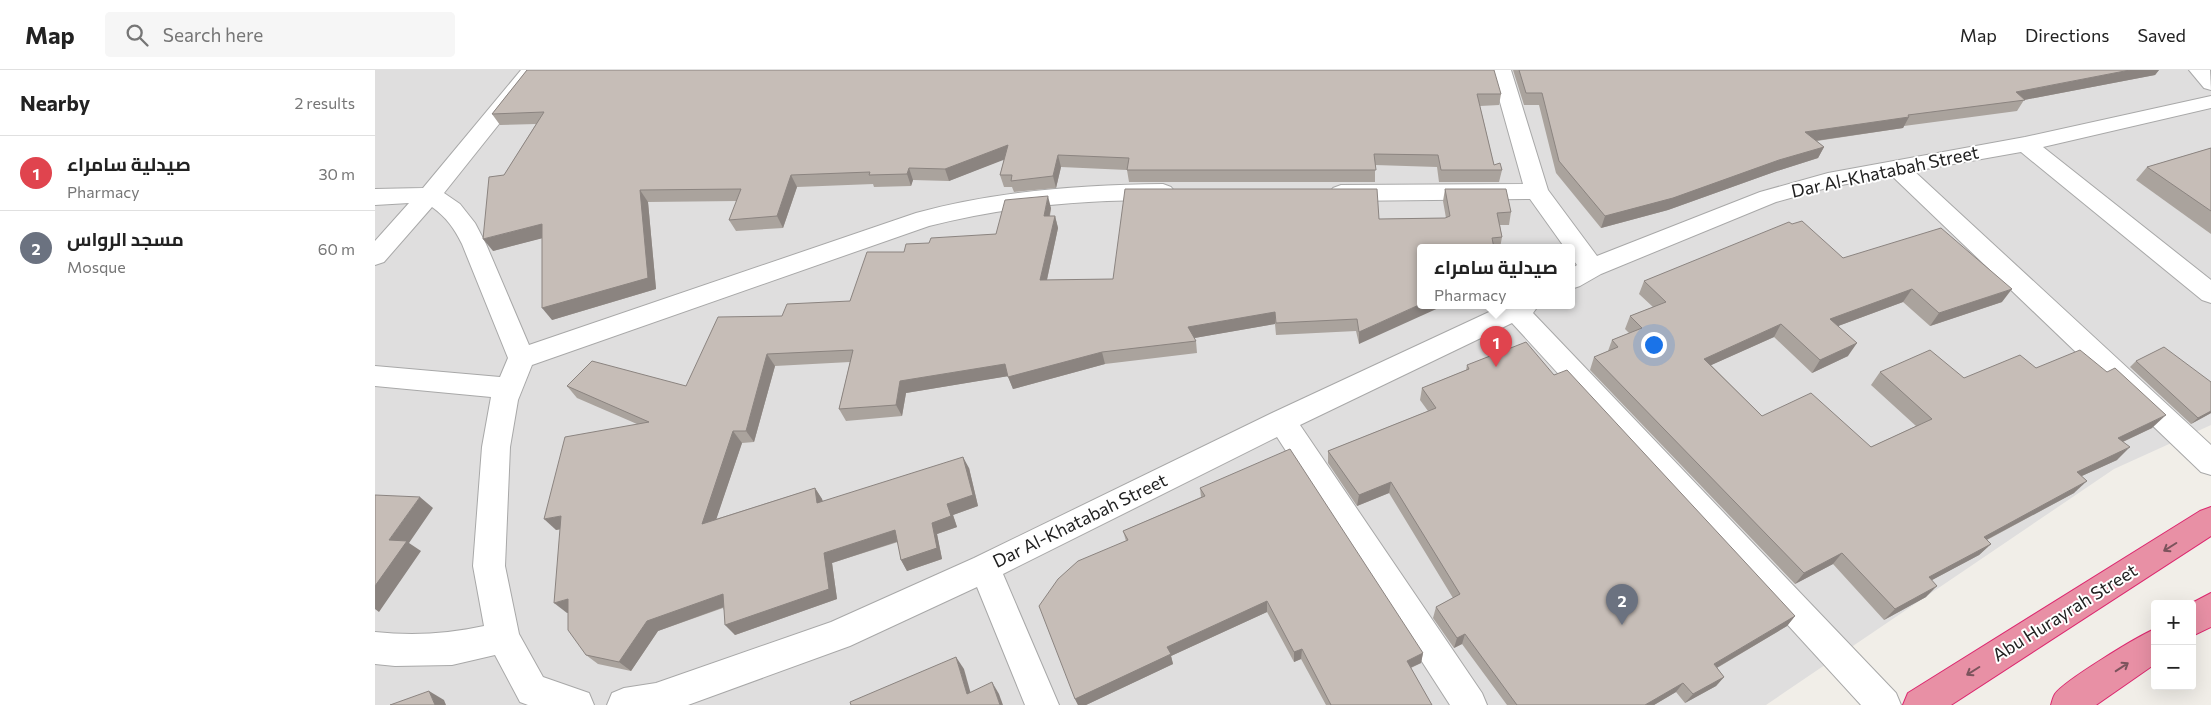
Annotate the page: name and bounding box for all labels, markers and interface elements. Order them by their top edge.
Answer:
search box [105,12,455,57]
text: Map [25,20,75,49]
icon: search [123,21,151,49]
text: Search here [163,23,263,46]
text: Map [1960,24,1997,46]
text: Directions [2025,24,2109,46]
text: Saved [2137,24,2186,46]
text: Nearby [20,90,90,115]
text: 2 results [294,93,355,112]
street label: Dar Al-Khatabah Street [1789,140,1981,202]
text: صيدلية سامراء [67,152,191,175]
text: 1 [32,164,40,183]
text: 30 m [318,164,355,183]
text: Pharmacy [67,182,140,201]
text: مسجد الرواس [67,227,184,250]
text: 2 [31,239,41,258]
text: 60 m [318,239,355,258]
popup [1417,244,1575,309]
text: صيدلية سامراء [1434,255,1558,278]
text: Mosque [67,257,126,276]
text: Pharmacy [1434,285,1507,304]
pin: 1 [1480,326,1512,367]
your location [1641,332,1667,358]
street label: Dar Al-Khatabah Street [989,468,1170,572]
one-way arrow [2163,542,2177,552]
street label: Abu Hurayrah Street [1988,559,2141,666]
pin: 2 [1606,584,1638,625]
map controls [2151,600,2196,690]
button: + [2151,600,2196,645]
button: − [2151,645,2196,690]
one-way arrow [2115,661,2129,672]
one-way arrow [1967,666,1981,676]

